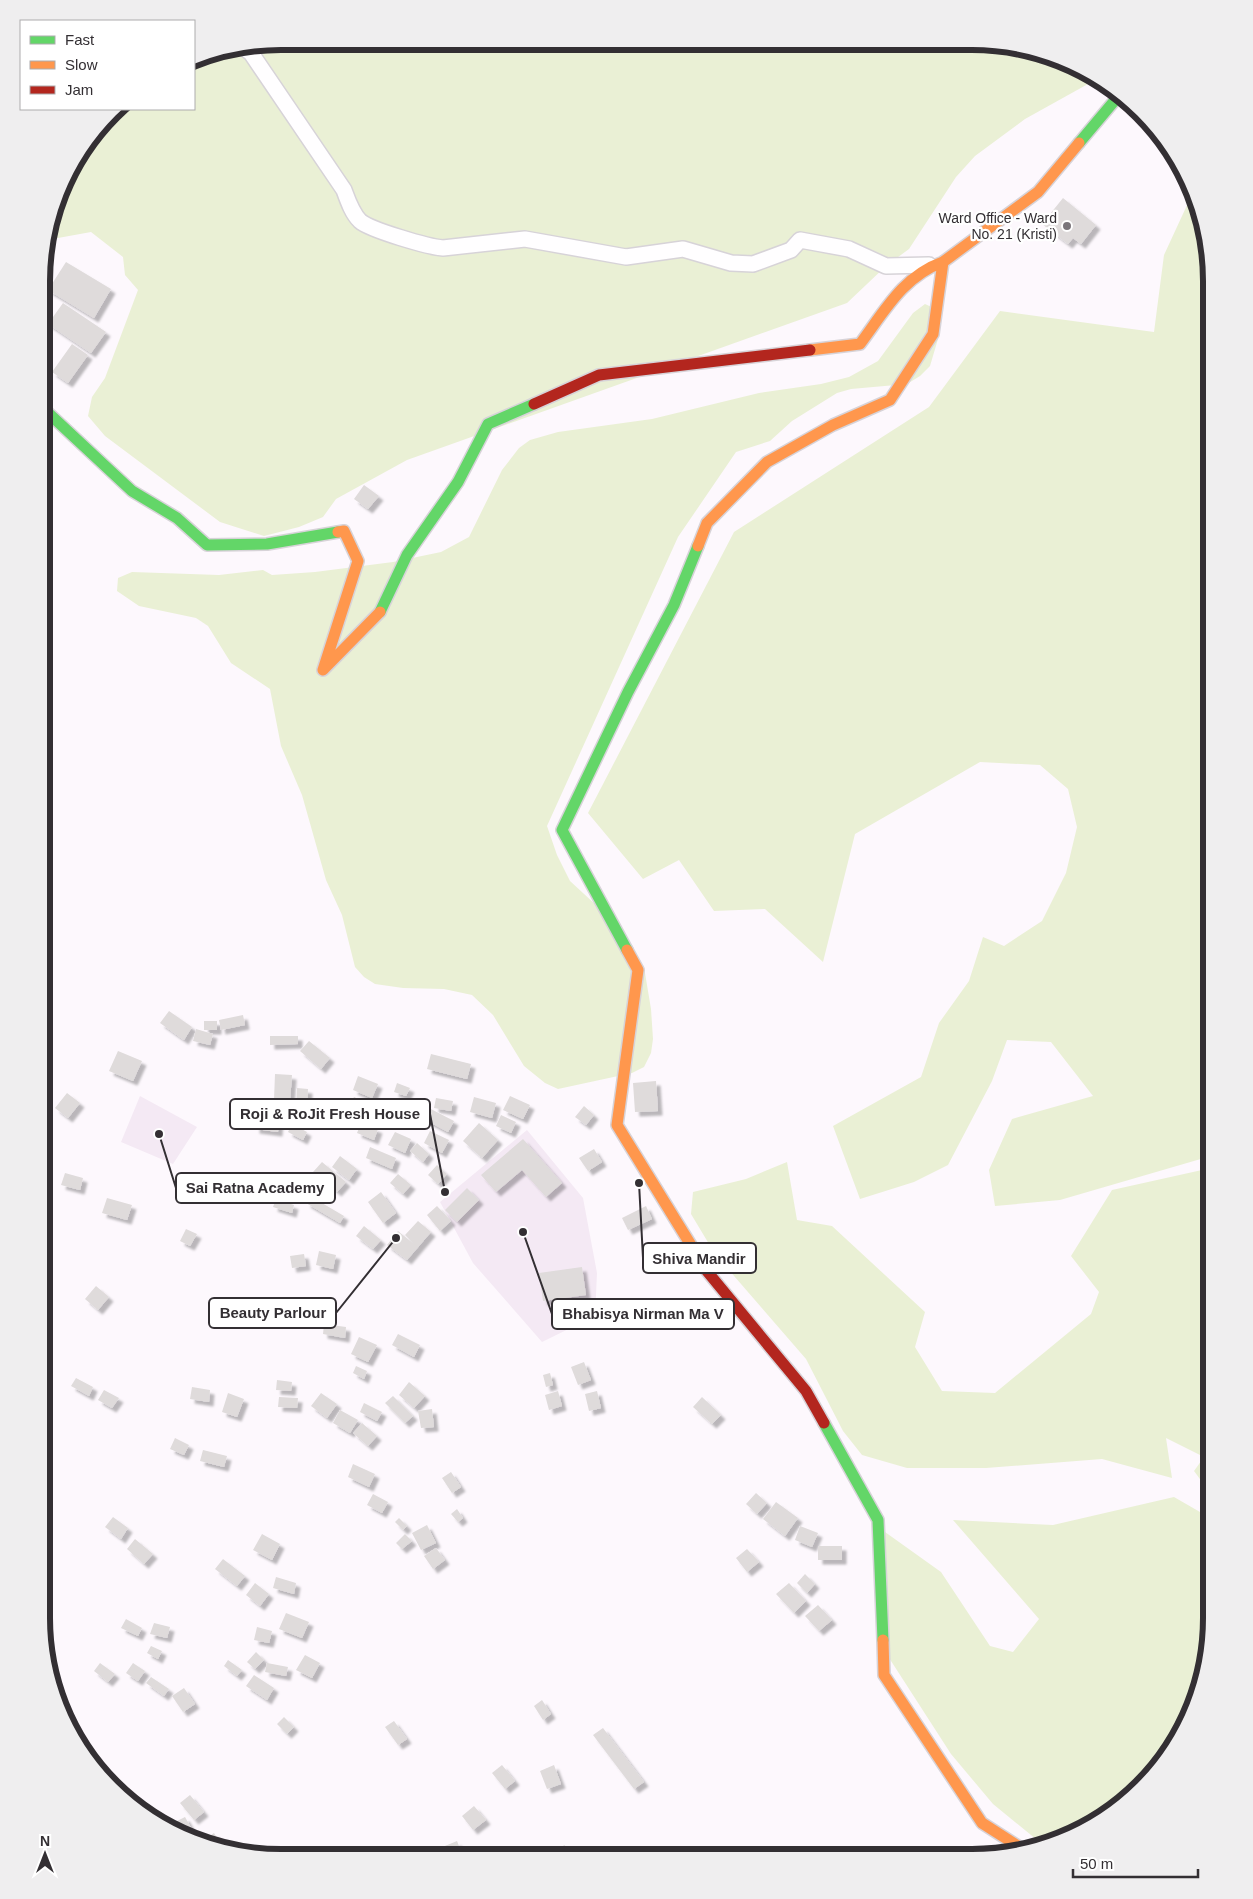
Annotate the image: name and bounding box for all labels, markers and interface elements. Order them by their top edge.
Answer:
legend [20,20,195,110]
text: Fast [65,31,95,48]
text: Slow [65,56,98,73]
text: Jam [65,81,93,98]
place label: Ward Office - Ward No. 21 (Kristi) [938,210,1057,242]
marker: Ward Office - Ward No. 21 (Kristi) [1061,220,1073,232]
callout: Roji & RoJit Fresh House [230,1099,430,1129]
text: Roji & RoJit Fresh House [240,1105,420,1122]
callout: Sai Ratna Academy [176,1173,335,1203]
text: Sai Ratna Academy [186,1179,325,1196]
callout: Shiva Mandir [643,1243,756,1273]
text: Shiva Mandir [652,1250,746,1267]
callout: Beauty Parlour [209,1298,336,1328]
callout: Bhabisya Nirman Ma V [552,1299,734,1329]
text: Beauty Parlour [220,1304,327,1321]
text: Bhabisya Nirman Ma V [562,1305,724,1322]
north arrow [20,1829,70,1879]
text: N [40,1833,50,1849]
scale bar [1073,1846,1198,1878]
text: 50 m [1080,1855,1113,1872]

